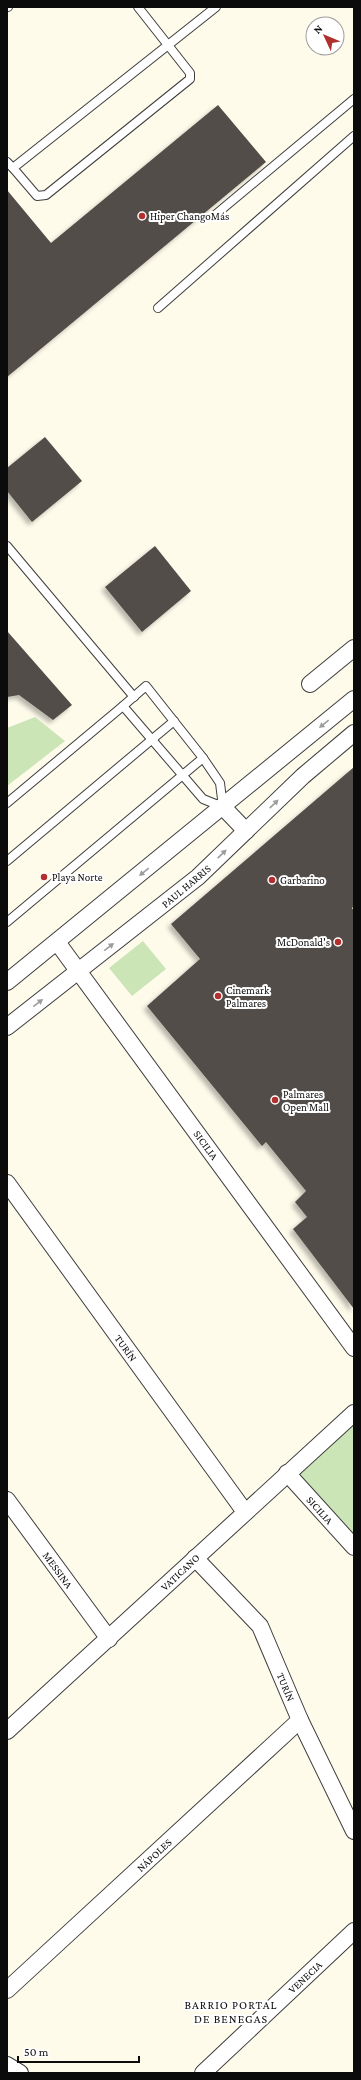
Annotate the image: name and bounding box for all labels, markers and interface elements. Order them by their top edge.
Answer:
north arrow [305,16,345,56]
text: N [311,22,325,36]
place label: Hiper ChangoMás [150,210,229,223]
marker: Hiper ChangoMás [137,211,147,221]
one-way arrow [318,720,329,729]
one-way arrow [269,799,279,809]
one-way arrow [217,849,227,859]
street label: PAUL HARRIS [159,862,213,910]
one-way arrow [138,868,149,877]
place label: Playa Norte [52,871,103,884]
marker: Playa Norte [39,872,49,882]
place label: Garbarino [280,874,325,886]
marker: Garbarino [267,875,277,885]
place label: McDonald's [277,936,330,948]
marker: McDonald's [333,937,343,947]
one-way arrow [104,942,115,951]
place label: Cinemark Palmares [226,984,270,1009]
marker: Cinemark Palmares [213,991,223,1001]
one-way arrow [32,998,43,1007]
place label: Palmares Open Mall [283,1088,329,1114]
marker: Palmares Open Mall [270,1095,280,1105]
street label: SICILIA [191,1128,221,1163]
street label: TURÍN [112,1332,140,1364]
street label: SICILIA [304,1494,336,1527]
street label: MESSINA [41,1549,76,1591]
street label: VATICANO [158,1551,202,1593]
street label: TURÍN [275,1671,297,1703]
street label: NÁPOLES [134,1836,174,1874]
street label: VENECIA [286,1958,325,1996]
district label: BARRIO PORTAL DE BENEGAS [185,1998,277,2026]
scale bar [18,2038,139,2064]
text: 50 m [24,2045,49,2059]

